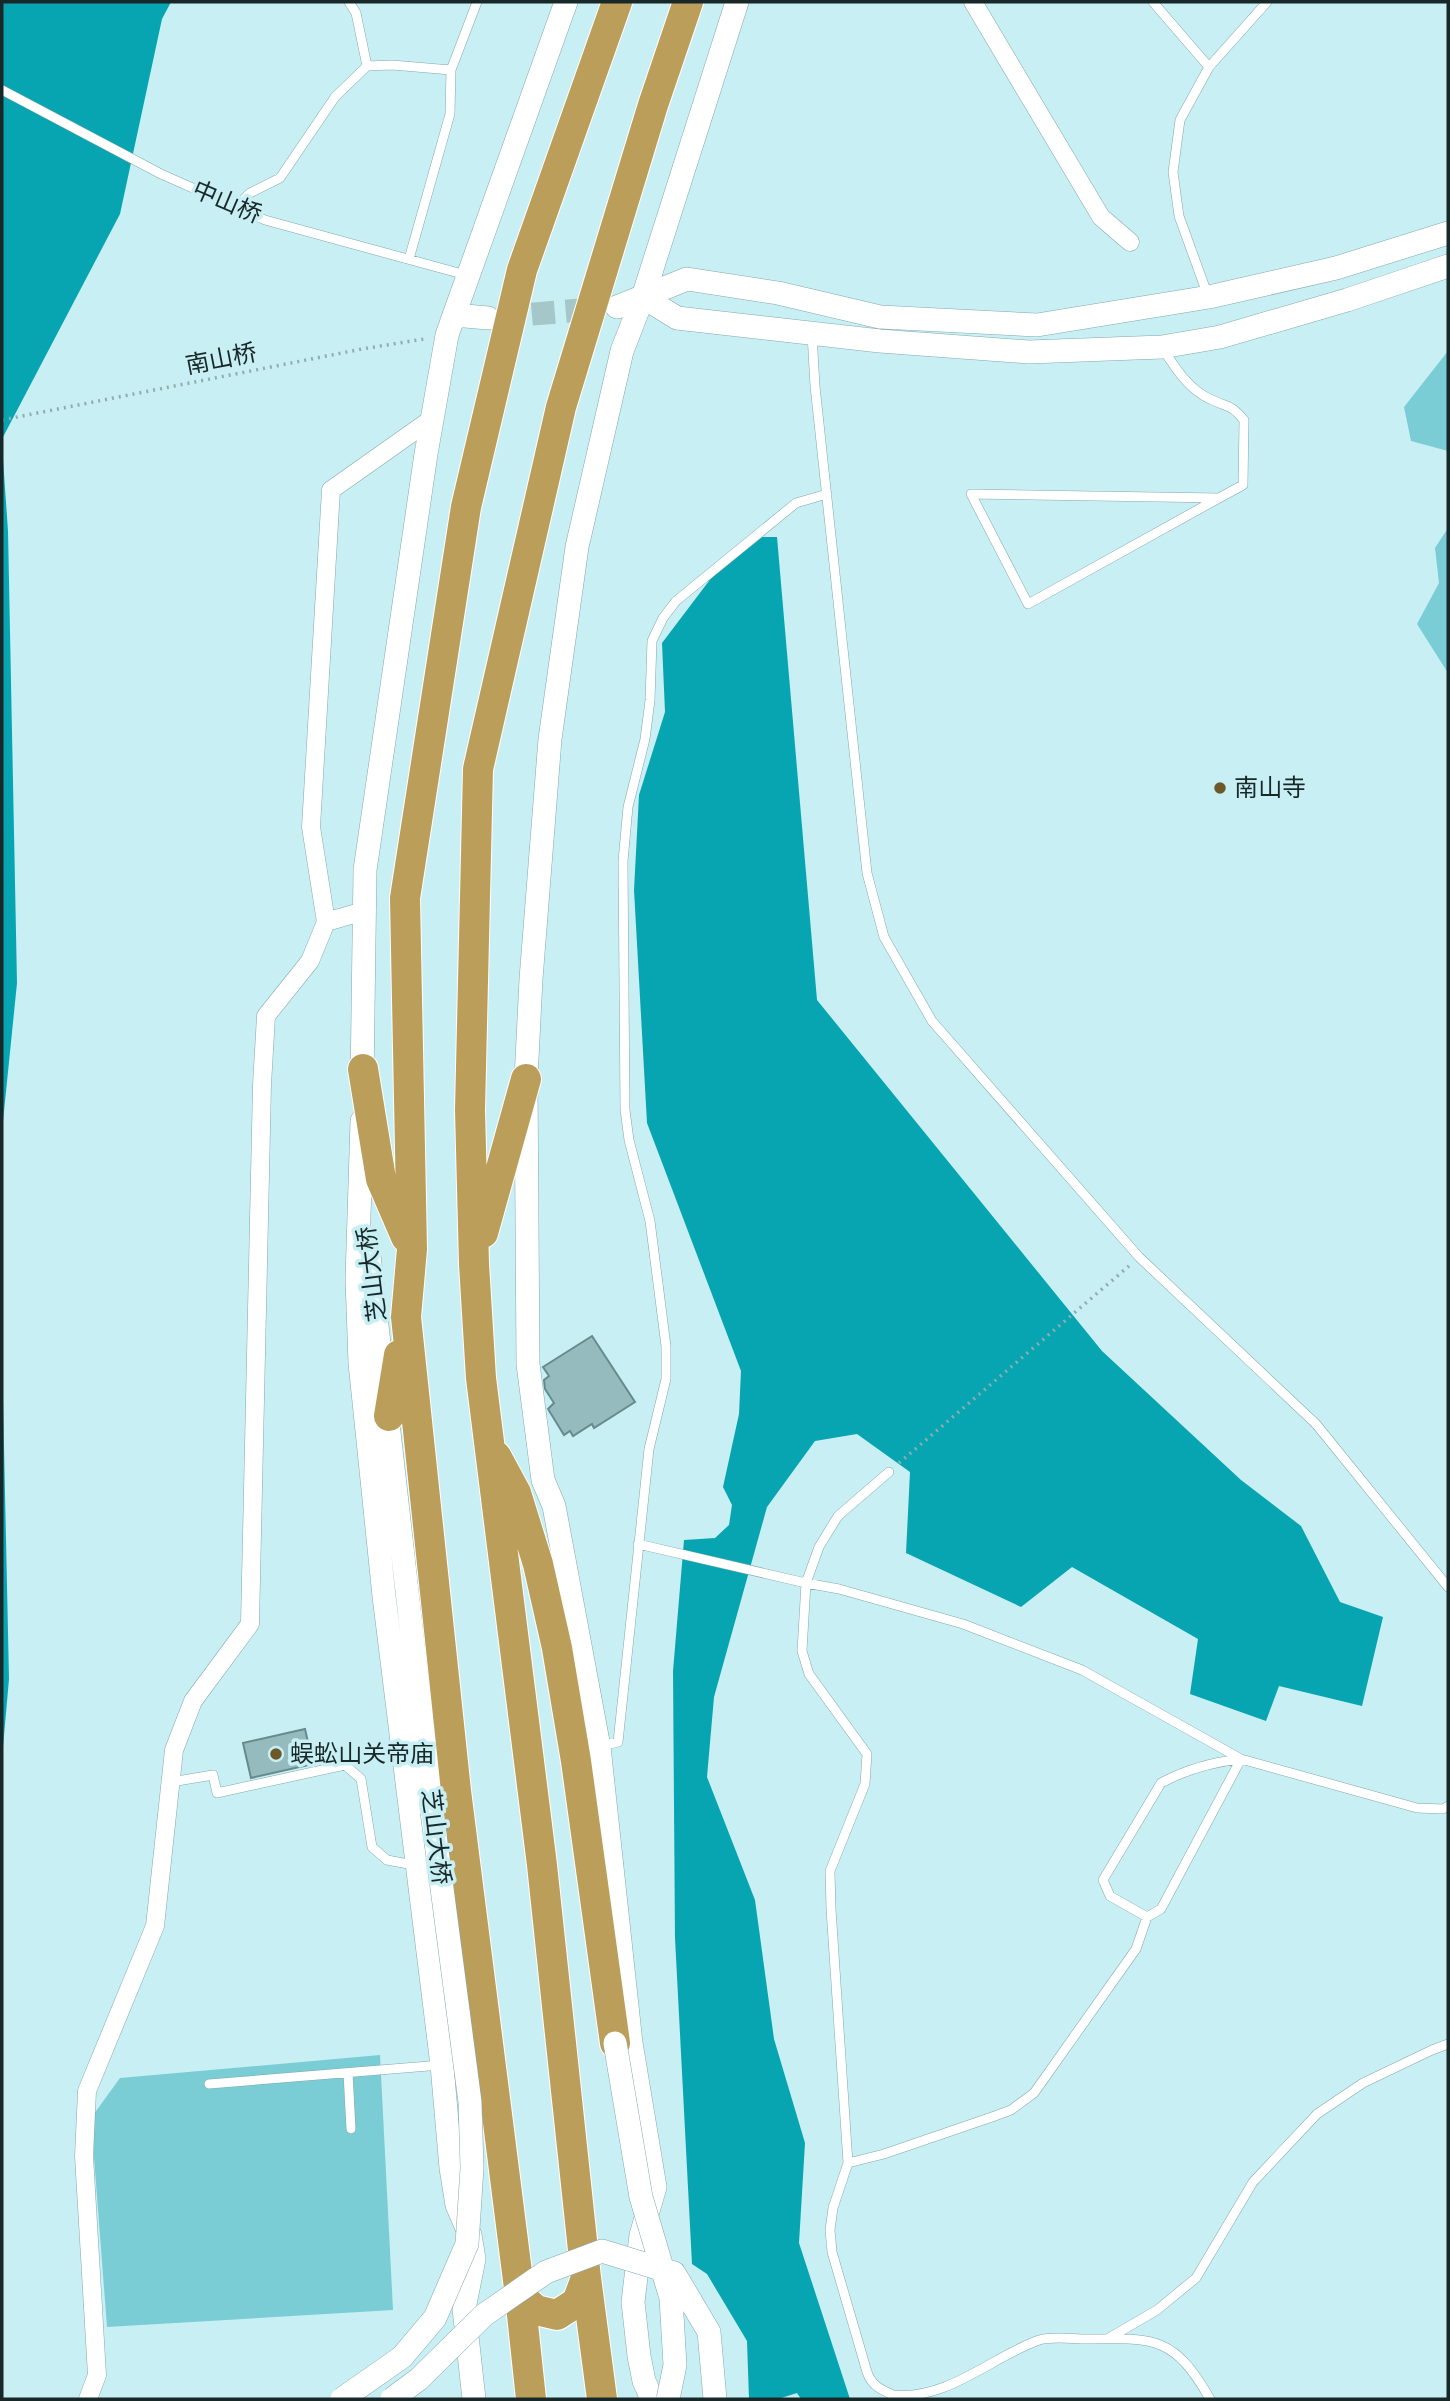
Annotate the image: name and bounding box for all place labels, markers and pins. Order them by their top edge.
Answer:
place label: 南山寺 [1234,773,1306,803]
marker: 南山寺 [1212,780,1228,796]
place label: 蜈蚣山关帝庙 [290,1739,434,1769]
marker: 蜈蚣山关帝庙 [268,1746,284,1762]

